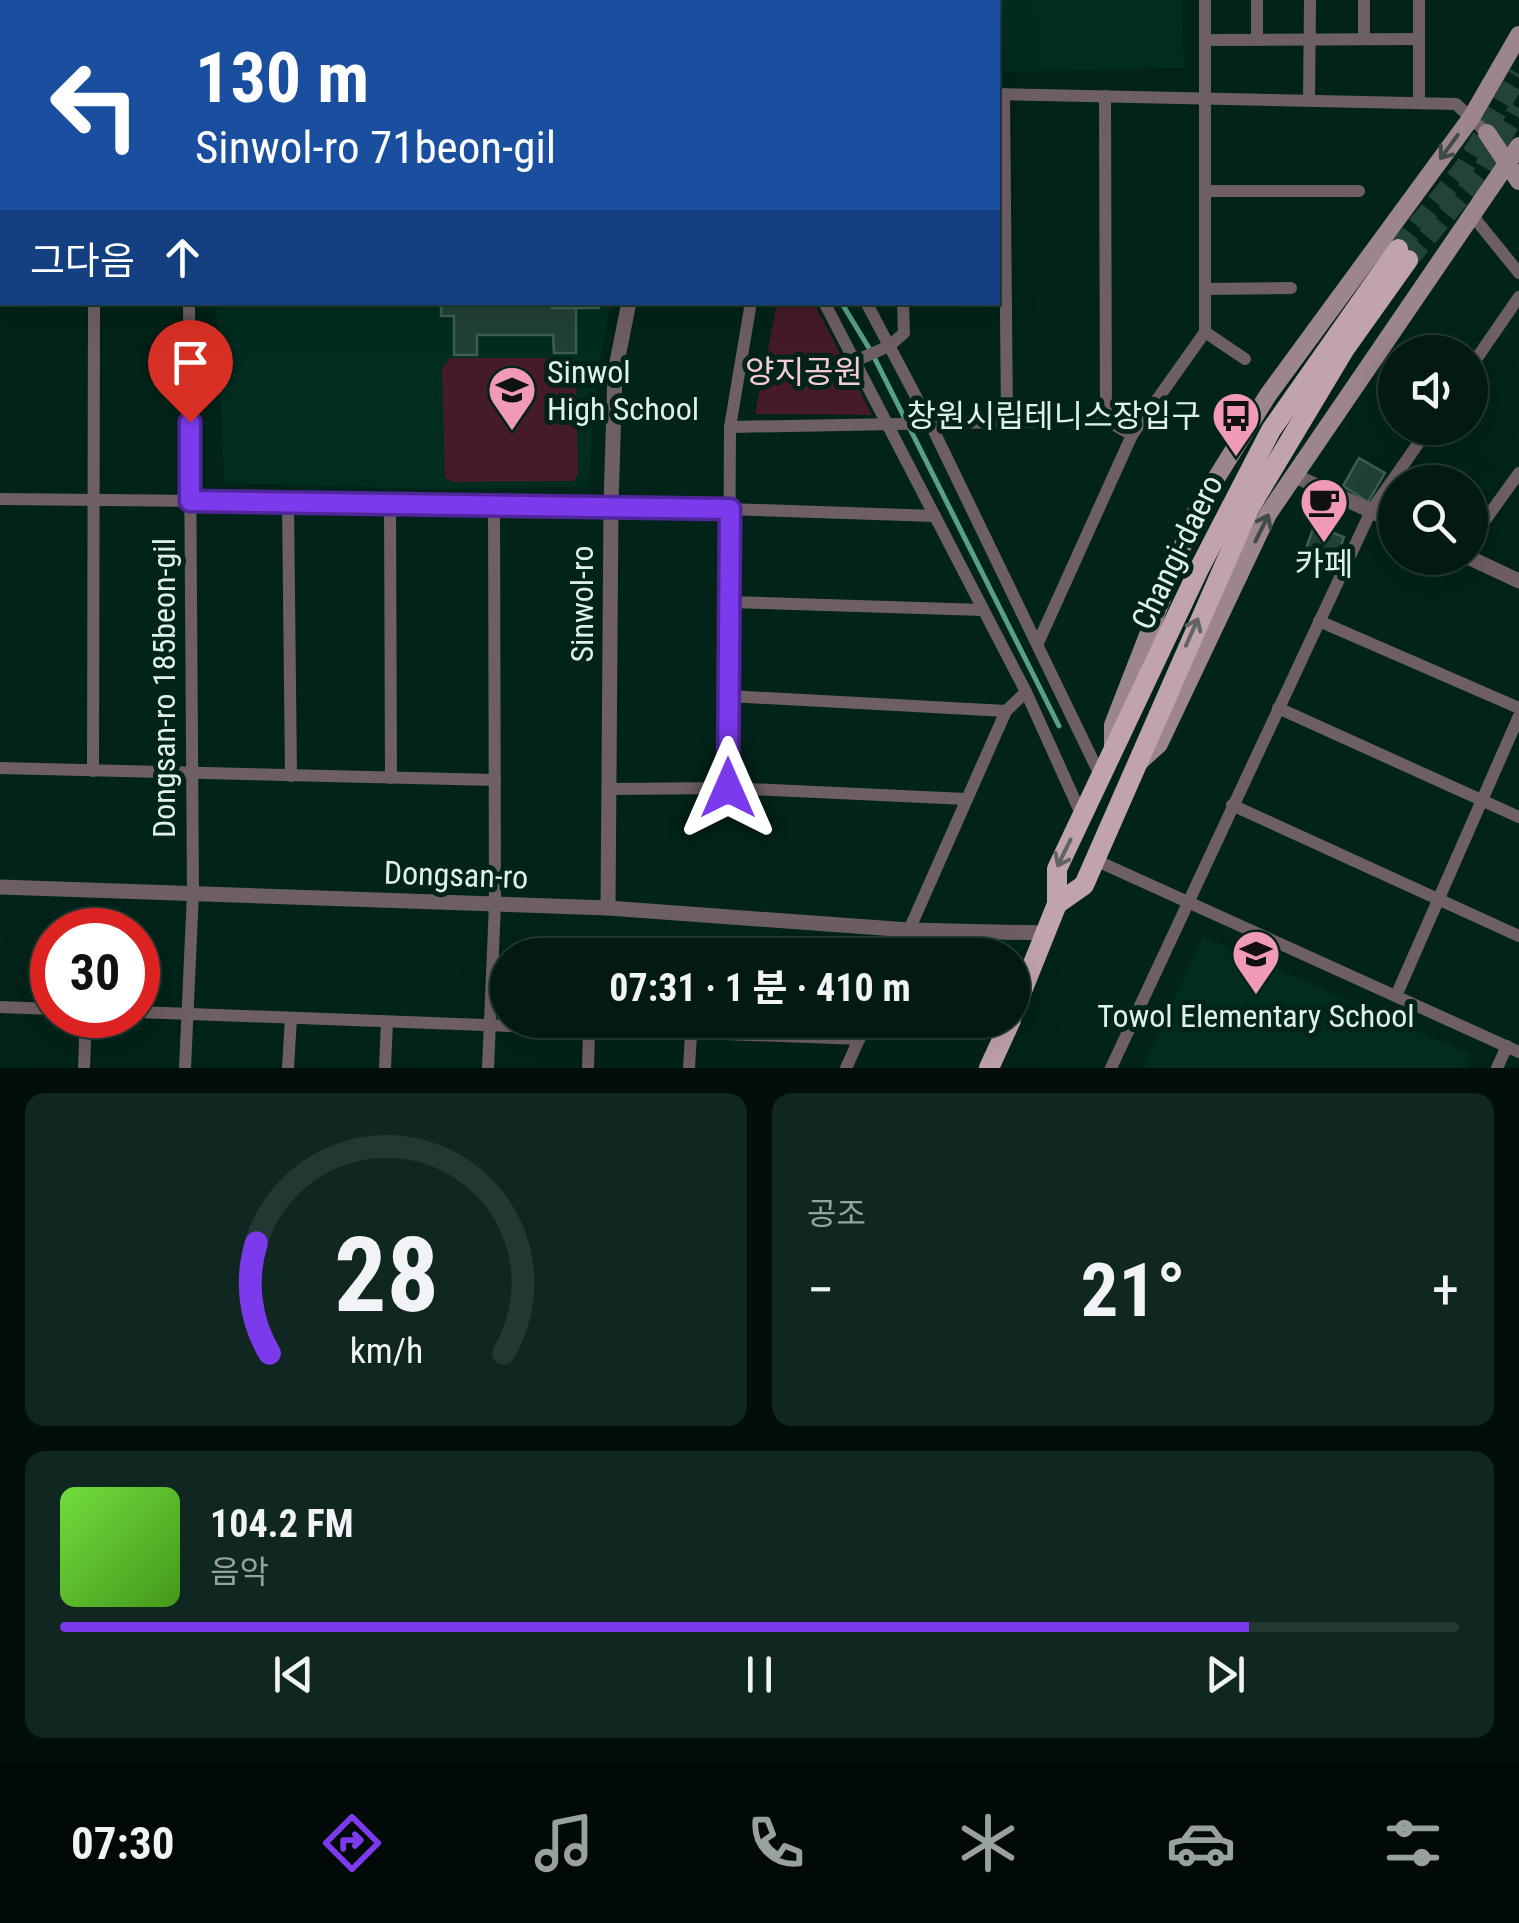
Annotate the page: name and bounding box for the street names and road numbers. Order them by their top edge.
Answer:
street label: Changi-daero [1123,469,1231,635]
street label: Dongsan-ro 185beon-gil [145,538,183,838]
street label: Sinwol-ro [563,545,601,663]
street label: Dongsan-ro [383,853,529,897]

